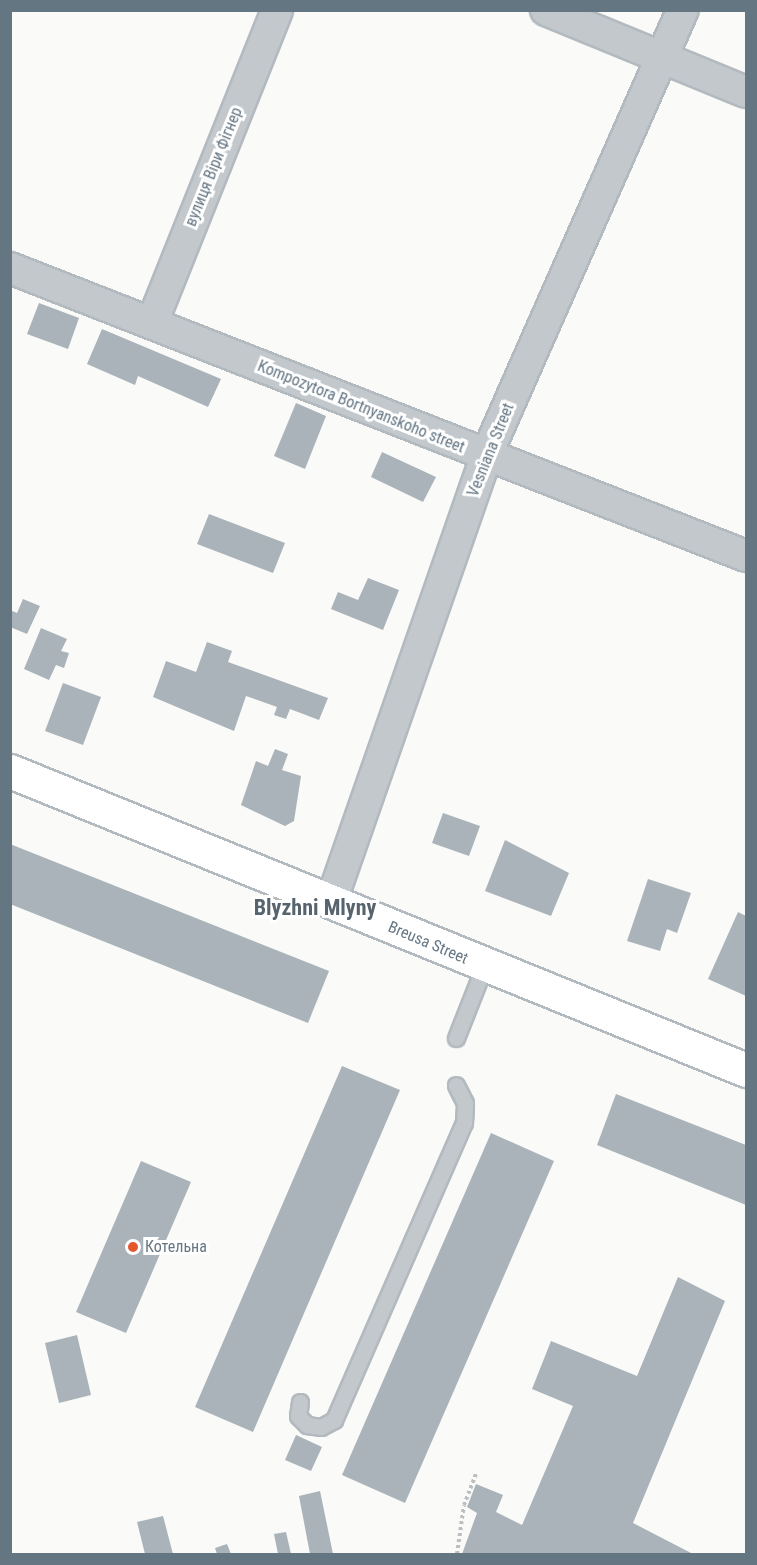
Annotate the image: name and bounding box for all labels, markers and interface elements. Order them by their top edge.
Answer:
street label: вулиця Віри Фігнер [181,105,247,229]
street label: Kompozytora Bortnyanskoho street [255,357,467,457]
street label: Vesniana Street [464,400,518,500]
district label: Blyzhni Mlyny [254,895,376,921]
street label: Breusa Street [385,918,471,968]
place label: Котельна [145,1237,207,1257]
marker: Котельна [126,1240,140,1254]

